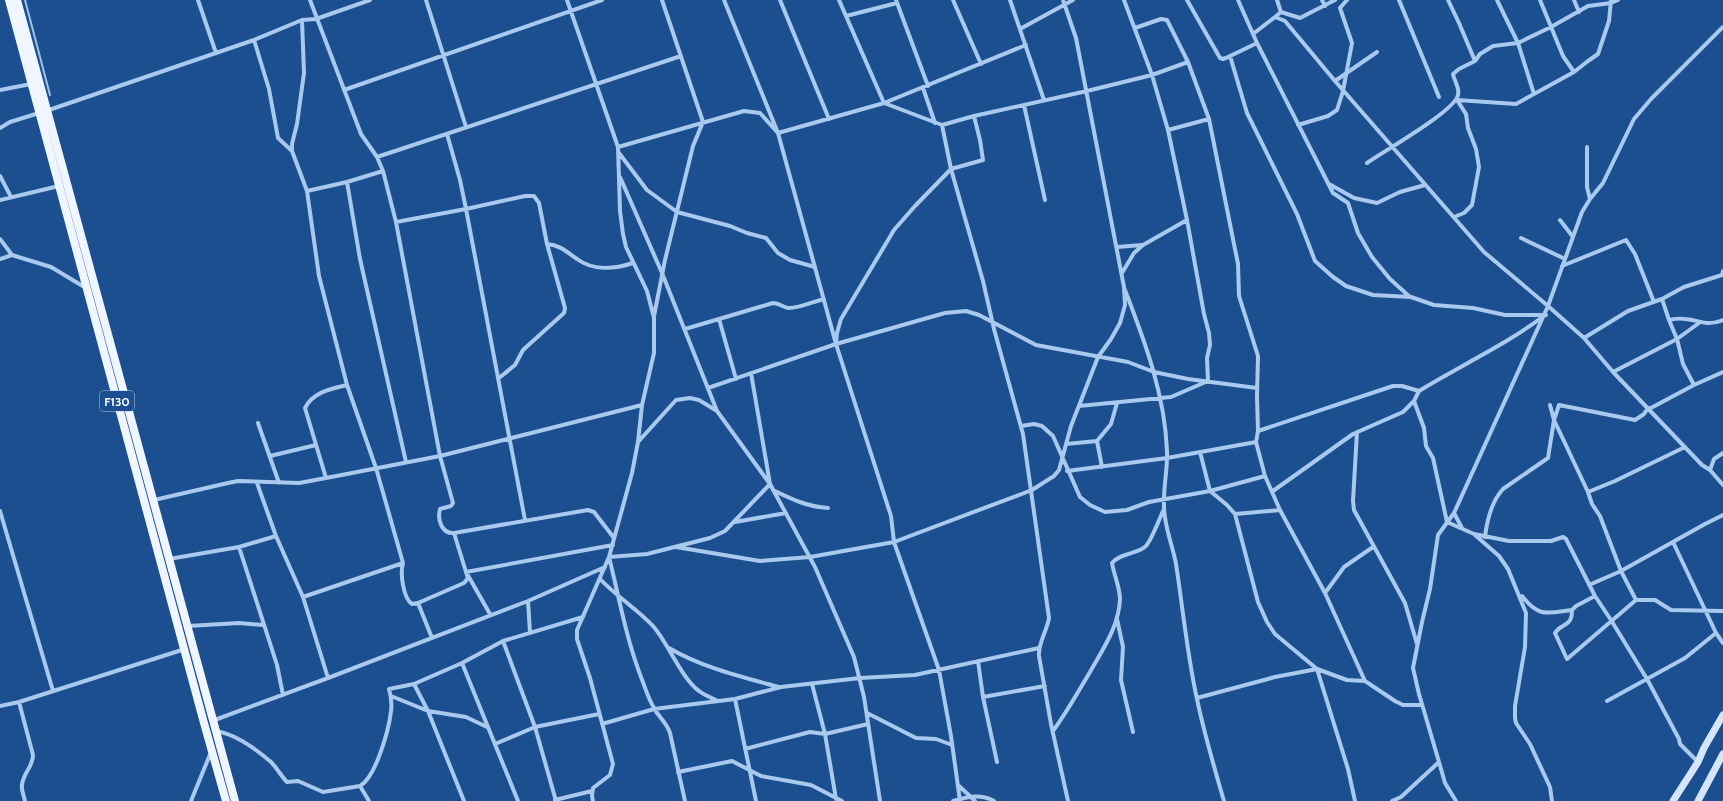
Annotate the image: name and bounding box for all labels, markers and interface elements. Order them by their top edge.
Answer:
road number: F130 [100,391,134,411]

